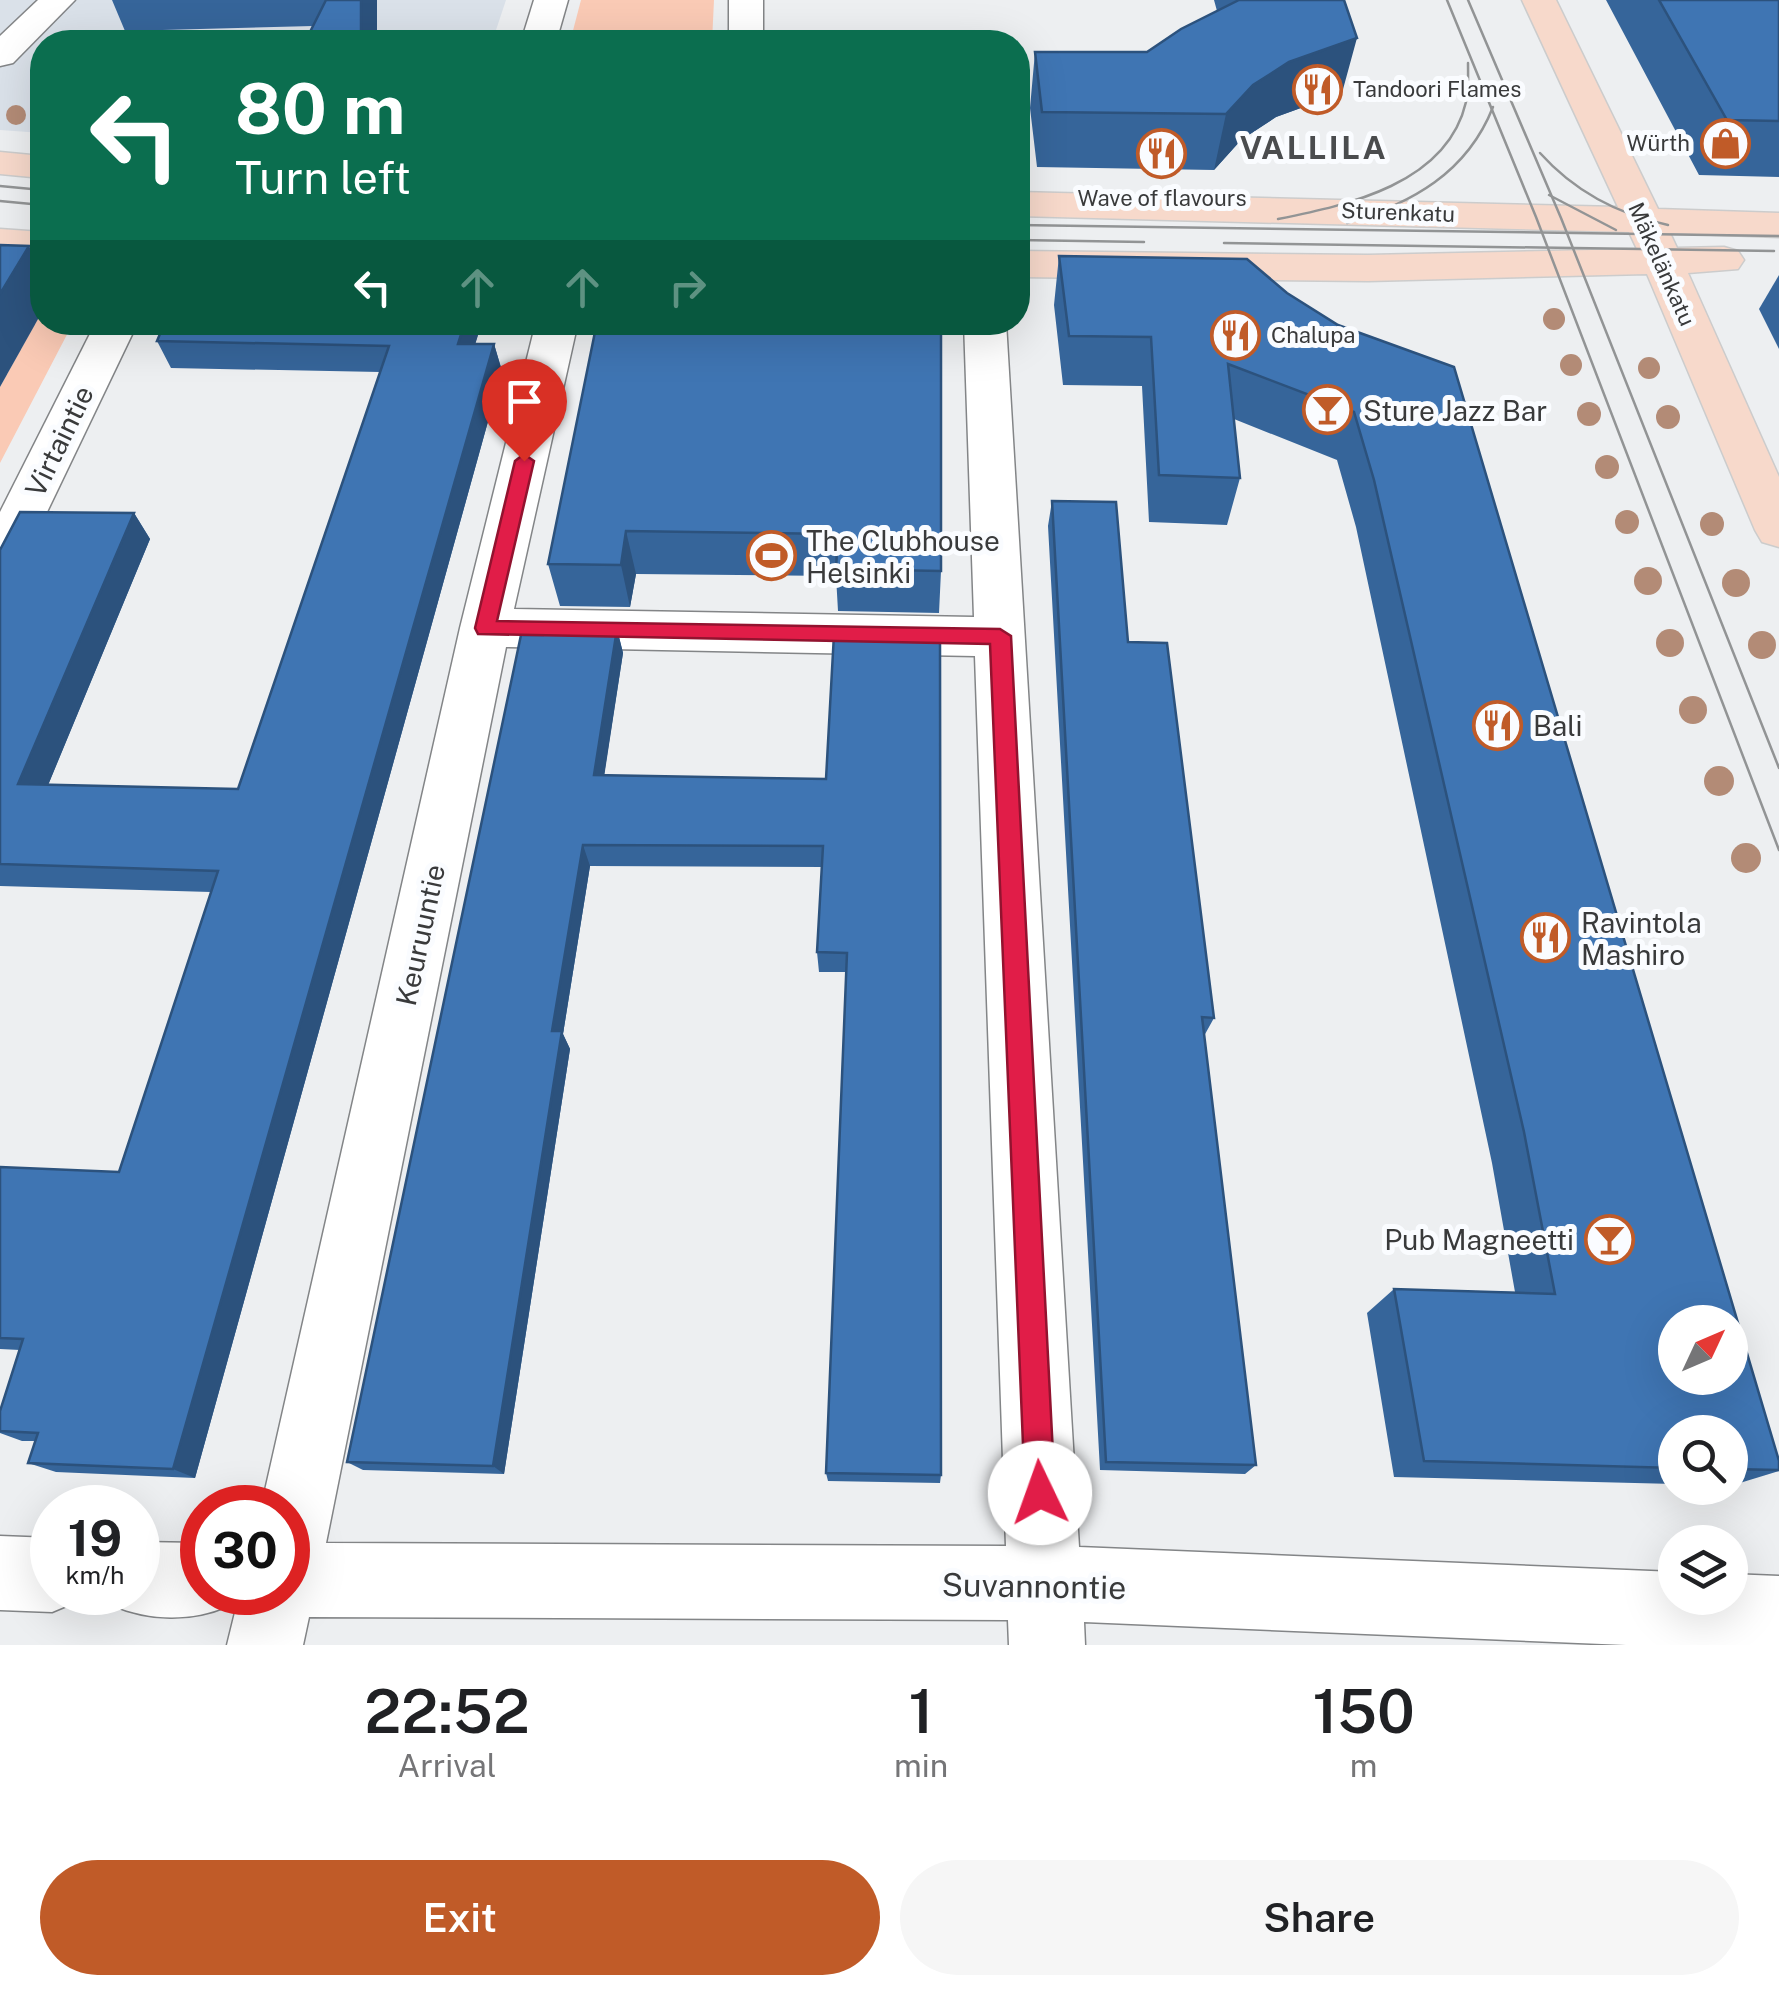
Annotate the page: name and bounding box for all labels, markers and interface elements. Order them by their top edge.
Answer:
restaurant icon: Tandoori Flames [1292,63,1344,115]
text: 80 m [235,67,405,150]
icon: left [70,70,200,200]
place label: Tandoori Flames [1353,76,1521,102]
shop icon: Würth [1699,117,1751,169]
restaurant icon: Wave of flavours [1136,128,1188,180]
district label: VALLILA [1240,129,1388,166]
place label: Würth [1627,130,1690,156]
text: Turn left [235,151,411,204]
place label: Wave of flavours [1077,185,1247,211]
street label: Sturenkatu [1340,197,1456,227]
street label: Mäkelänkatu [1623,198,1701,330]
icon: left [345,260,400,315]
icon: ahead [450,260,505,315]
icon: ahead [555,260,610,315]
icon: right [660,260,715,315]
restaurant icon: Chalupa [1210,309,1262,361]
place label: Chalupa [1271,322,1355,348]
pin [482,359,567,462]
icon: arrive [497,374,552,429]
street label: Virtaintie [18,380,100,502]
bar icon: Sture Jazz Bar [1302,384,1354,436]
place label: Sture Jazz Bar [1363,394,1547,427]
place label: The Clubhouse Helsinki [806,524,1000,589]
sports icon: The Clubhouse Helsinki [745,530,797,582]
restaurant icon: Bali [1472,699,1524,751]
place label: Bali [1533,709,1583,742]
street label: Keuruuntie [389,861,451,1009]
place label: Ravintola Mashiro [1581,906,1702,971]
restaurant icon: Ravintola Mashiro [1520,912,1572,964]
bar icon: Pub Magneetti [1583,1213,1635,1265]
place label: Pub Magneetti [1384,1223,1574,1256]
north arrow [1658,1305,1748,1395]
map controls [1658,1305,1748,1615]
button: search [1658,1415,1748,1505]
position arrow [988,1441,1092,1545]
speed limit sign: 30 [180,1485,310,1615]
text: 19 [68,1508,122,1567]
button: layers [1658,1525,1748,1615]
text: km/h [66,1560,124,1590]
street label: Suvannontie [941,1566,1127,1606]
text: 22:52 [364,1676,530,1747]
text: 1 [909,1676,934,1747]
text: 150 [1312,1676,1415,1747]
text: Arrival [398,1747,496,1784]
text: min [894,1747,948,1784]
text: m [1350,1747,1377,1784]
button: Exit [40,1860,880,1975]
button: Share [900,1860,1739,1975]

